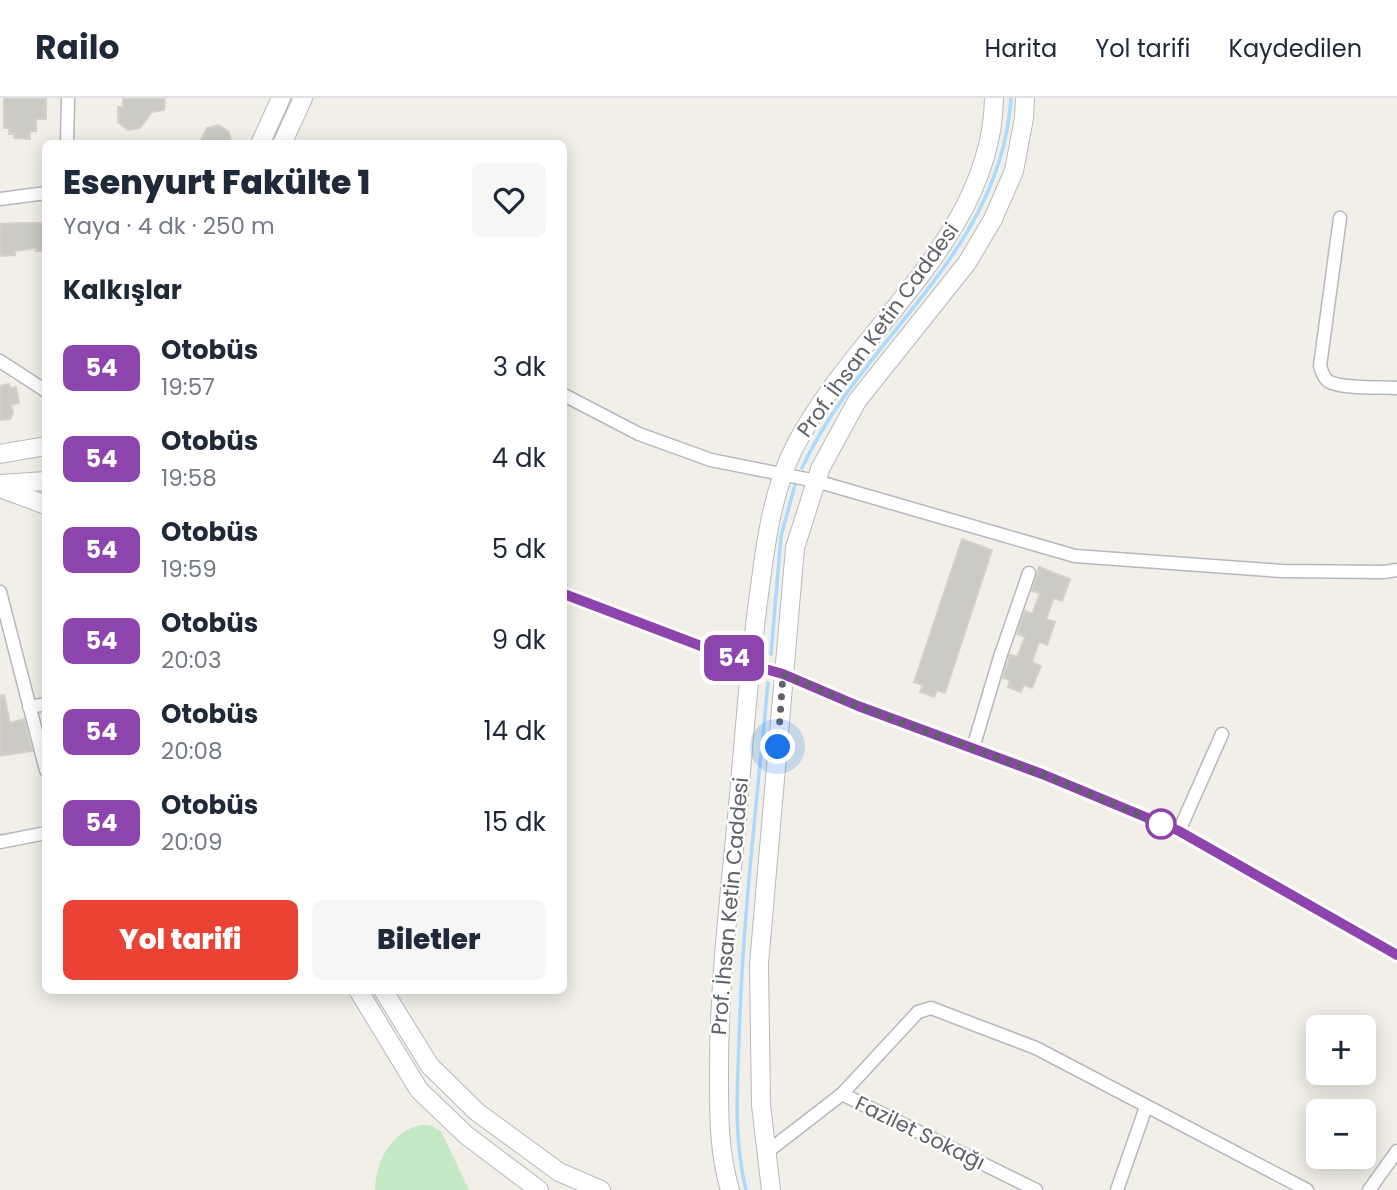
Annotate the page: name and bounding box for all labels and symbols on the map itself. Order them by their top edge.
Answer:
street label: Prof. İhsan Ketin Caddesi [790,217,965,443]
line badge: 54 [702,635,766,681]
your location [760,729,795,764]
street label: Prof. İhsan Ketin Caddesi [704,776,755,1036]
unlabelled marker [1146,809,1176,839]
street label: Fazilet Sokağı [850,1089,990,1177]

